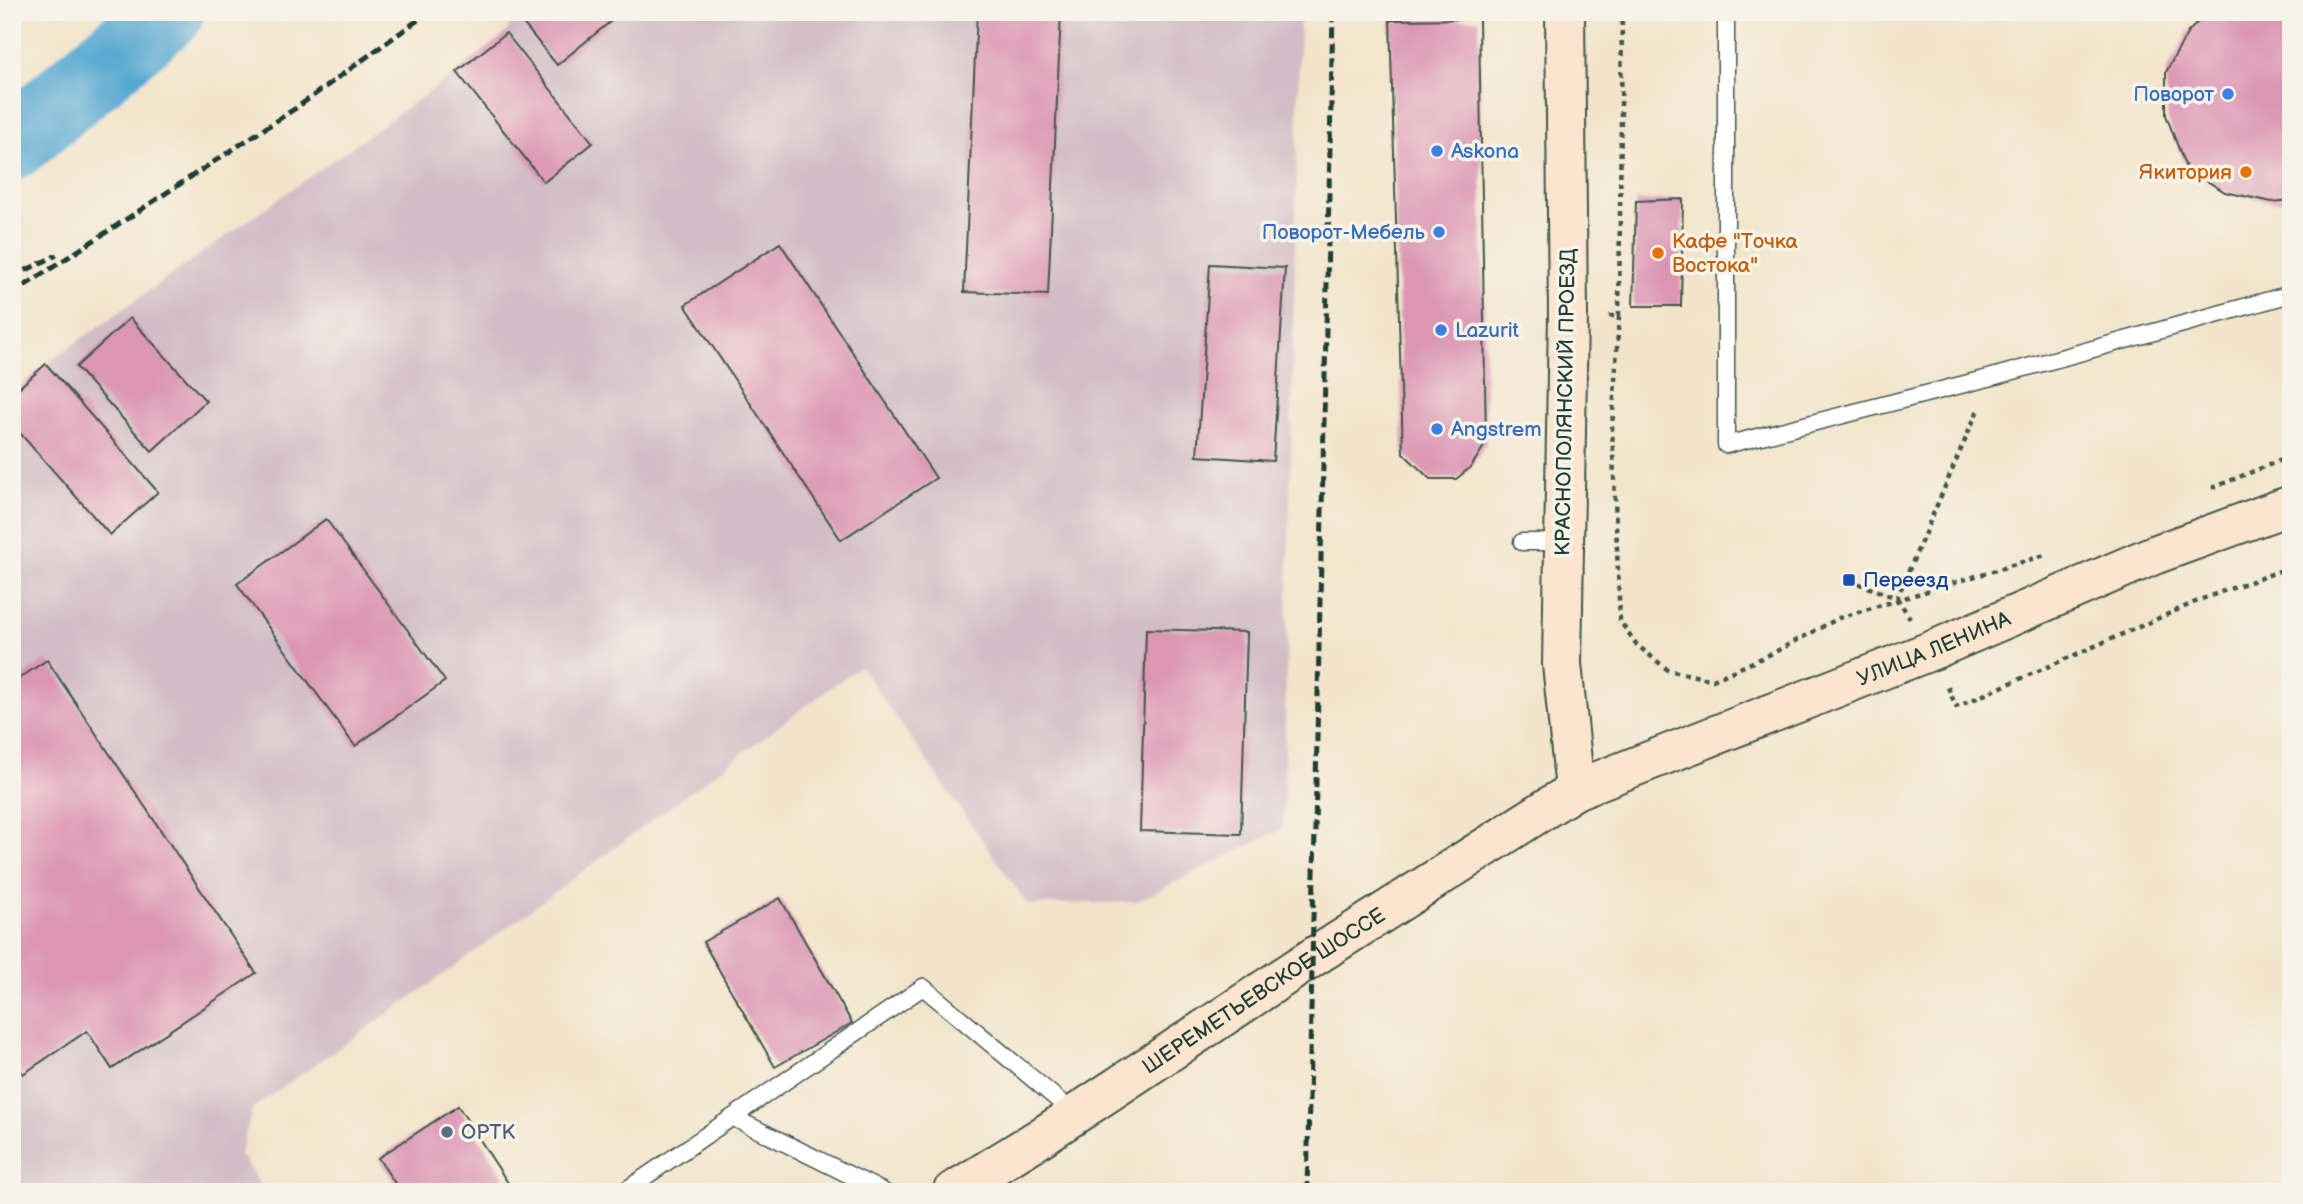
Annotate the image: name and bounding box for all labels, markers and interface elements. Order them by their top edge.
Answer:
place label: Поворот [2133,82,2214,107]
marker: Поворот [2220,86,2236,102]
place label: Askona [1451,139,1519,164]
marker: Askona [1429,143,1445,159]
place label: Якитория [2139,160,2232,185]
marker: Якитория [2238,164,2254,180]
place label: Поворот-Мебель [1262,220,1426,245]
marker: Поворот-Мебель [1431,224,1447,240]
place label: Кафе "Точка Востока" [1672,229,1799,278]
marker: Кафе "Точка Востока" [1650,245,1666,261]
street label: КРАСНОПОЛЯНСКИЙ ПРОЕЗД [1550,248,1581,556]
place label: Lazurit [1455,318,1520,343]
marker: Lazurit [1433,322,1449,338]
place label: Angstrem [1451,417,1542,442]
marker: Angstrem [1429,421,1445,437]
place label: Переезд [1863,568,1949,593]
marker: Переезд [1841,572,1857,588]
street label: УЛИЦА ЛЕНИНА [1853,606,2015,691]
street label: ШЕРЕМЕТЬЕВСКОЕ ШОССЕ [1138,903,1390,1079]
place label: ОРТК [461,1120,516,1145]
marker: ОРТК [439,1124,455,1140]

